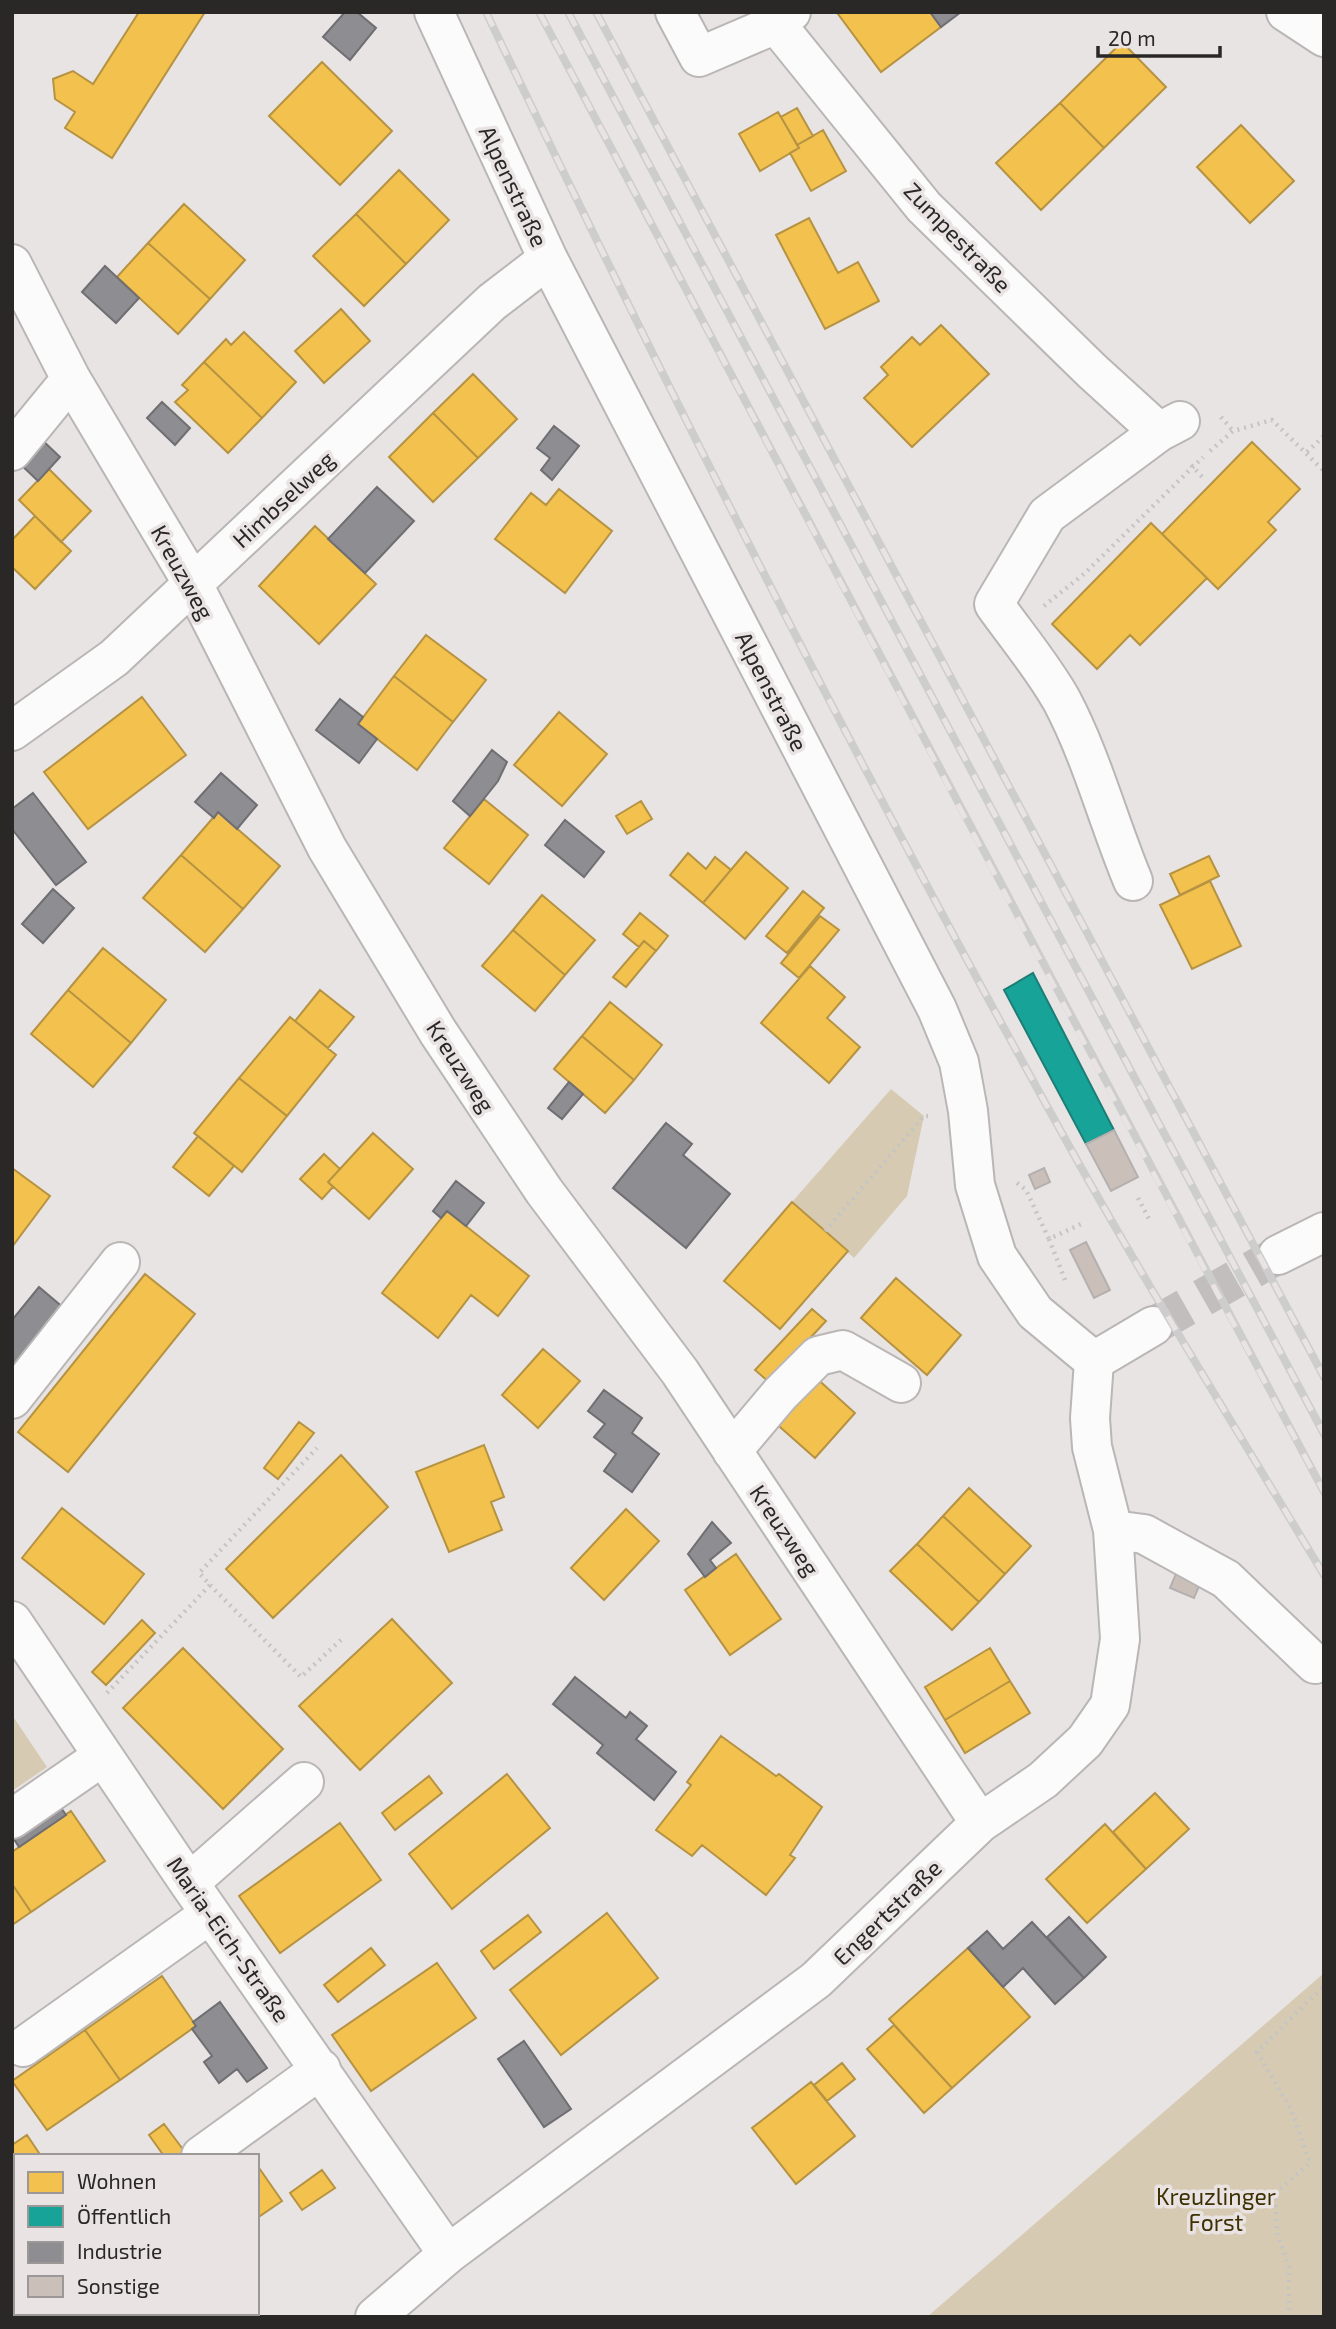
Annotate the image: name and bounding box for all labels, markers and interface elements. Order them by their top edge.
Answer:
scale bar [1098,14,1220,58]
text: 20 m [1108,25,1156,50]
street label: Alpenstraße [474,121,554,251]
street label: Zumpestraße [899,176,1017,298]
street label: Himbselweg [226,445,340,553]
street label: Kreuzweg [146,520,220,624]
street label: Alpenstraße [730,627,814,755]
street label: Kreuzweg [421,1015,501,1117]
street label: Kreuzweg [744,1479,826,1581]
street label: Maria-Eich-Straße [162,1851,296,2027]
street label: Engertstraße [827,1853,947,1971]
legend [14,2154,259,2315]
text: Wohnen [77,2168,156,2193]
park label: Kreuzlinger Forst [1156,2182,1276,2236]
text: Öffentlich [77,2203,171,2228]
text: Industrie [77,2238,162,2263]
text: Sonstige [77,2273,160,2298]

